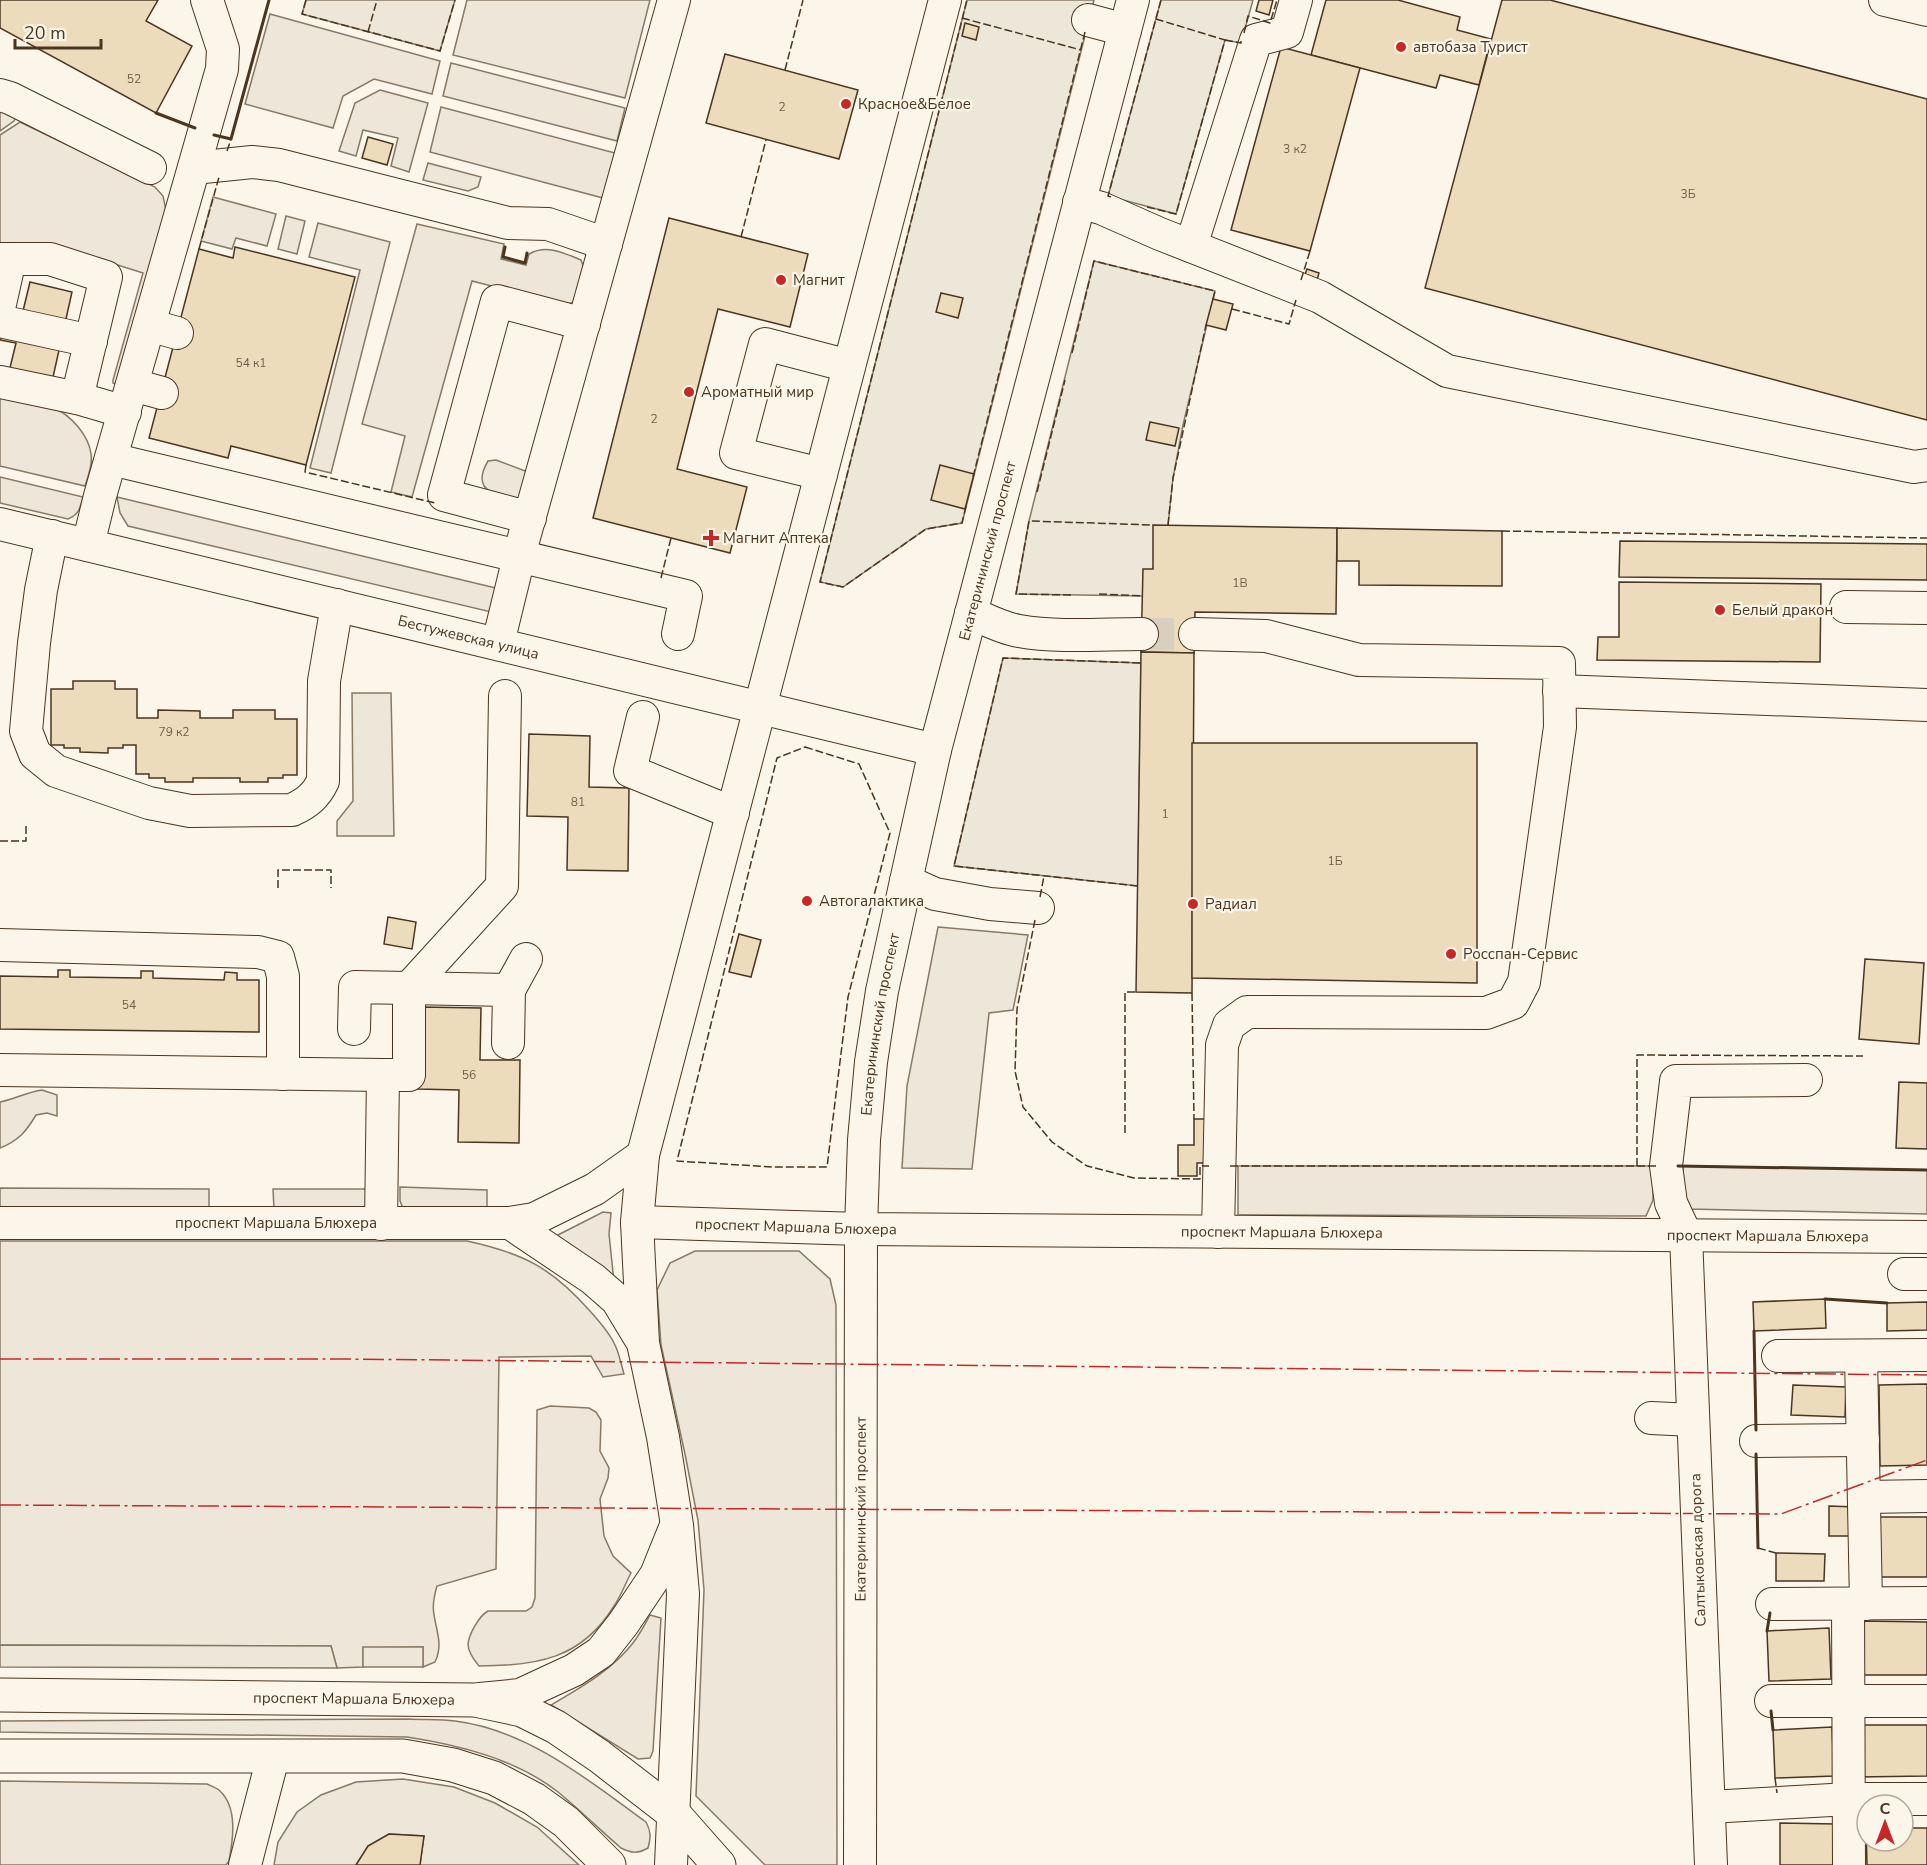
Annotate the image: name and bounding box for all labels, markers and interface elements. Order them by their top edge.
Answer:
scale bar [15,12,100,50]
text: 20 m [24,21,66,45]
place label: автобаза Турист [1413,37,1528,57]
marker: автобаза Турист [1394,40,1408,54]
house number: 52 [127,71,141,87]
place label: Красное&Белое [858,94,971,114]
marker: Красное&Белое [839,97,853,111]
house number: 2 [778,99,786,115]
house number: 3 к2 [1283,141,1307,157]
house number: 3Б [1680,186,1696,202]
place label: Магнит [793,270,845,290]
marker: Магнит [774,273,788,287]
house number: 54 к1 [236,355,267,371]
place label: Ароматный мир [701,382,814,402]
marker: Ароматный мир [682,385,696,399]
house number: 2 [650,411,658,427]
street label: Екатерининский проспект [954,459,1021,643]
place label: Магнит Аптека [723,528,829,548]
marker: Магнит Аптека [704,531,718,545]
house number: 1В [1232,575,1248,591]
place label: Белый дракон [1732,600,1833,620]
marker: Белый дракон [1713,603,1727,617]
street label: Бестужевская улица [396,611,541,664]
house number: 79 к2 [159,724,190,740]
house number: 81 [571,794,585,810]
house number: 1 [1161,806,1169,822]
house number: 1Б [1327,853,1343,869]
place label: Автогалактика [819,891,924,911]
marker: Автогалактика [800,894,814,908]
place label: Радиал [1205,894,1257,914]
marker: Радиал [1186,897,1200,911]
street label: Екатерининский проспект [856,931,904,1116]
place label: Росспан-Сервис [1463,944,1578,964]
marker: Росспан-Сервис [1444,947,1458,961]
house number: 54 [122,997,136,1013]
house number: 56 [462,1067,476,1083]
street label: проспект Маршала Блюхера [175,1213,377,1233]
street label: проспект Маршала Блюхера [695,1214,897,1239]
street label: проспект Маршала Блюхера [1181,1221,1383,1243]
street label: проспект Маршала Блюхера [1667,1225,1869,1247]
street label: Екатерининский проспект [850,1416,871,1601]
street label: Салтыковская дорога [1685,1473,1711,1627]
street label: проспект Маршала Блюхера [253,1688,455,1710]
north arrow [1855,1793,1915,1853]
text: С [1880,1798,1891,1820]

